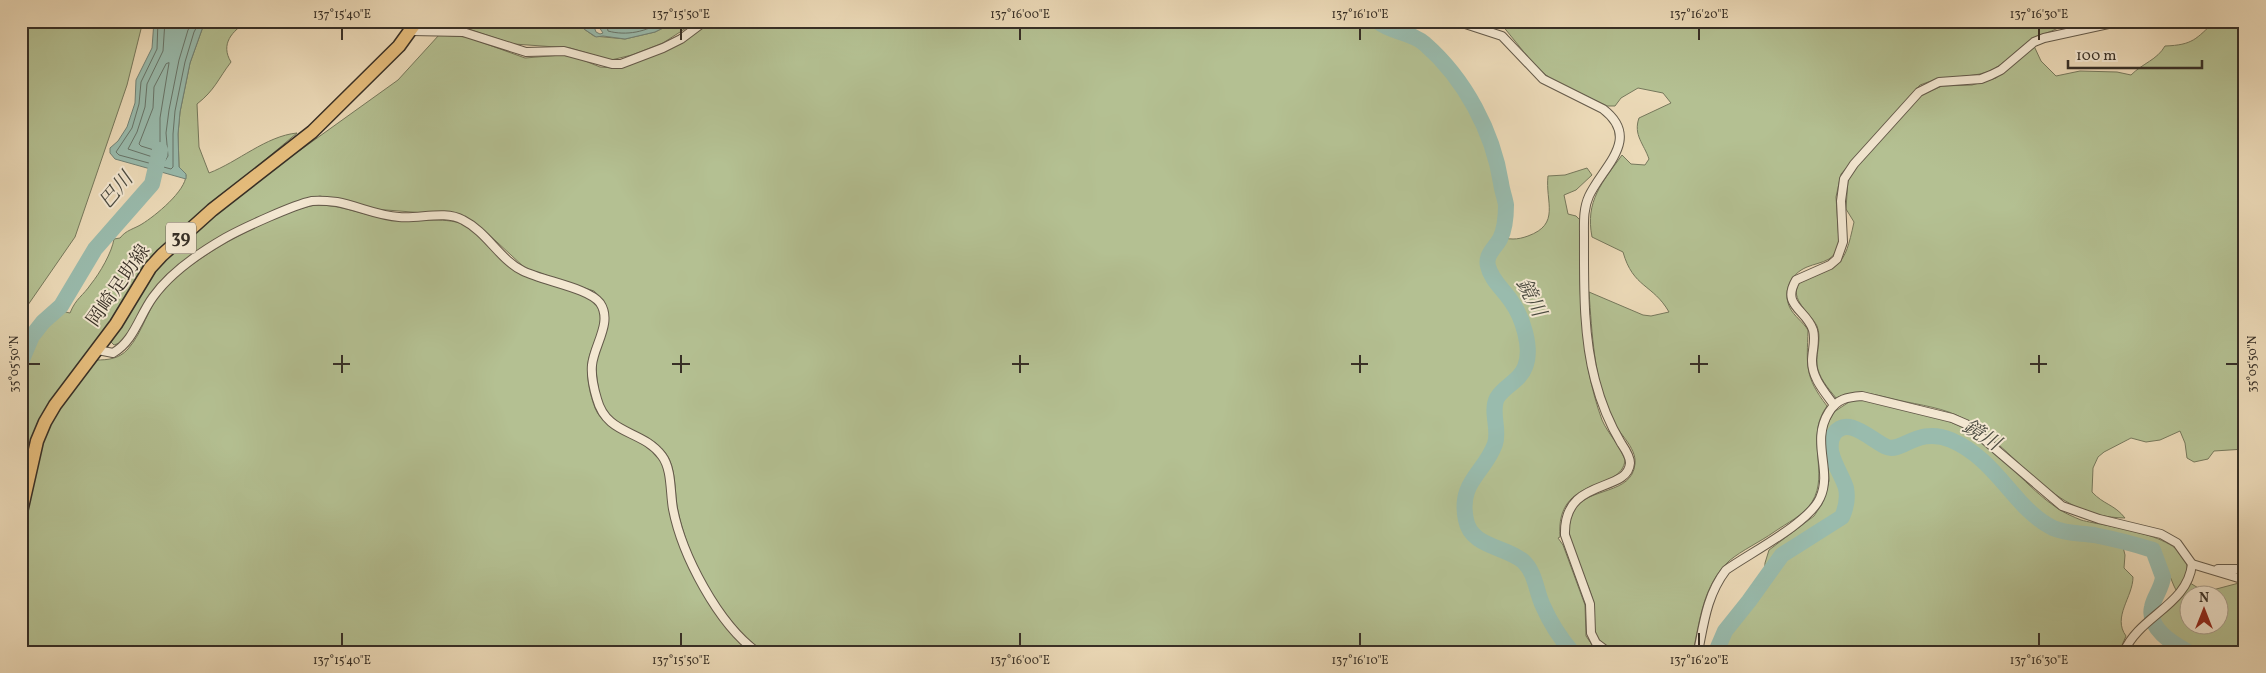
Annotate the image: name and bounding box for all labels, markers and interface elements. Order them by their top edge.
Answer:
text: 137°15'40"E [313,7,371,23]
text: 137°15'50"E [652,7,710,23]
text: 137°16'00"E [990,7,1050,23]
text: 137°16'10"E [1331,7,1389,23]
text: 137°16'20"E [1670,7,1728,23]
text: 137°16'30"E [2010,7,2068,23]
scale bar [2068,38,2202,70]
text: 100 m [2076,46,2116,67]
water label: 巴川 [93,165,142,215]
road number: 39 [166,222,196,254]
street label: 岡崎足助線 [81,240,157,332]
water label: 鏡川 [1508,274,1552,324]
text: 35°05'50"N [7,335,23,392]
text: 35°05'50"N [2245,335,2261,392]
water label: 鏡川 [1957,414,2007,460]
north arrow [2178,586,2228,636]
text: N [2199,589,2209,608]
text: 137°15'40"E [313,653,371,669]
text: 137°15'50"E [652,653,710,669]
text: 137°16'00"E [990,653,1050,669]
text: 137°16'10"E [1331,653,1389,669]
text: 137°16'20"E [1670,653,1728,669]
text: 137°16'30"E [2010,653,2068,669]

